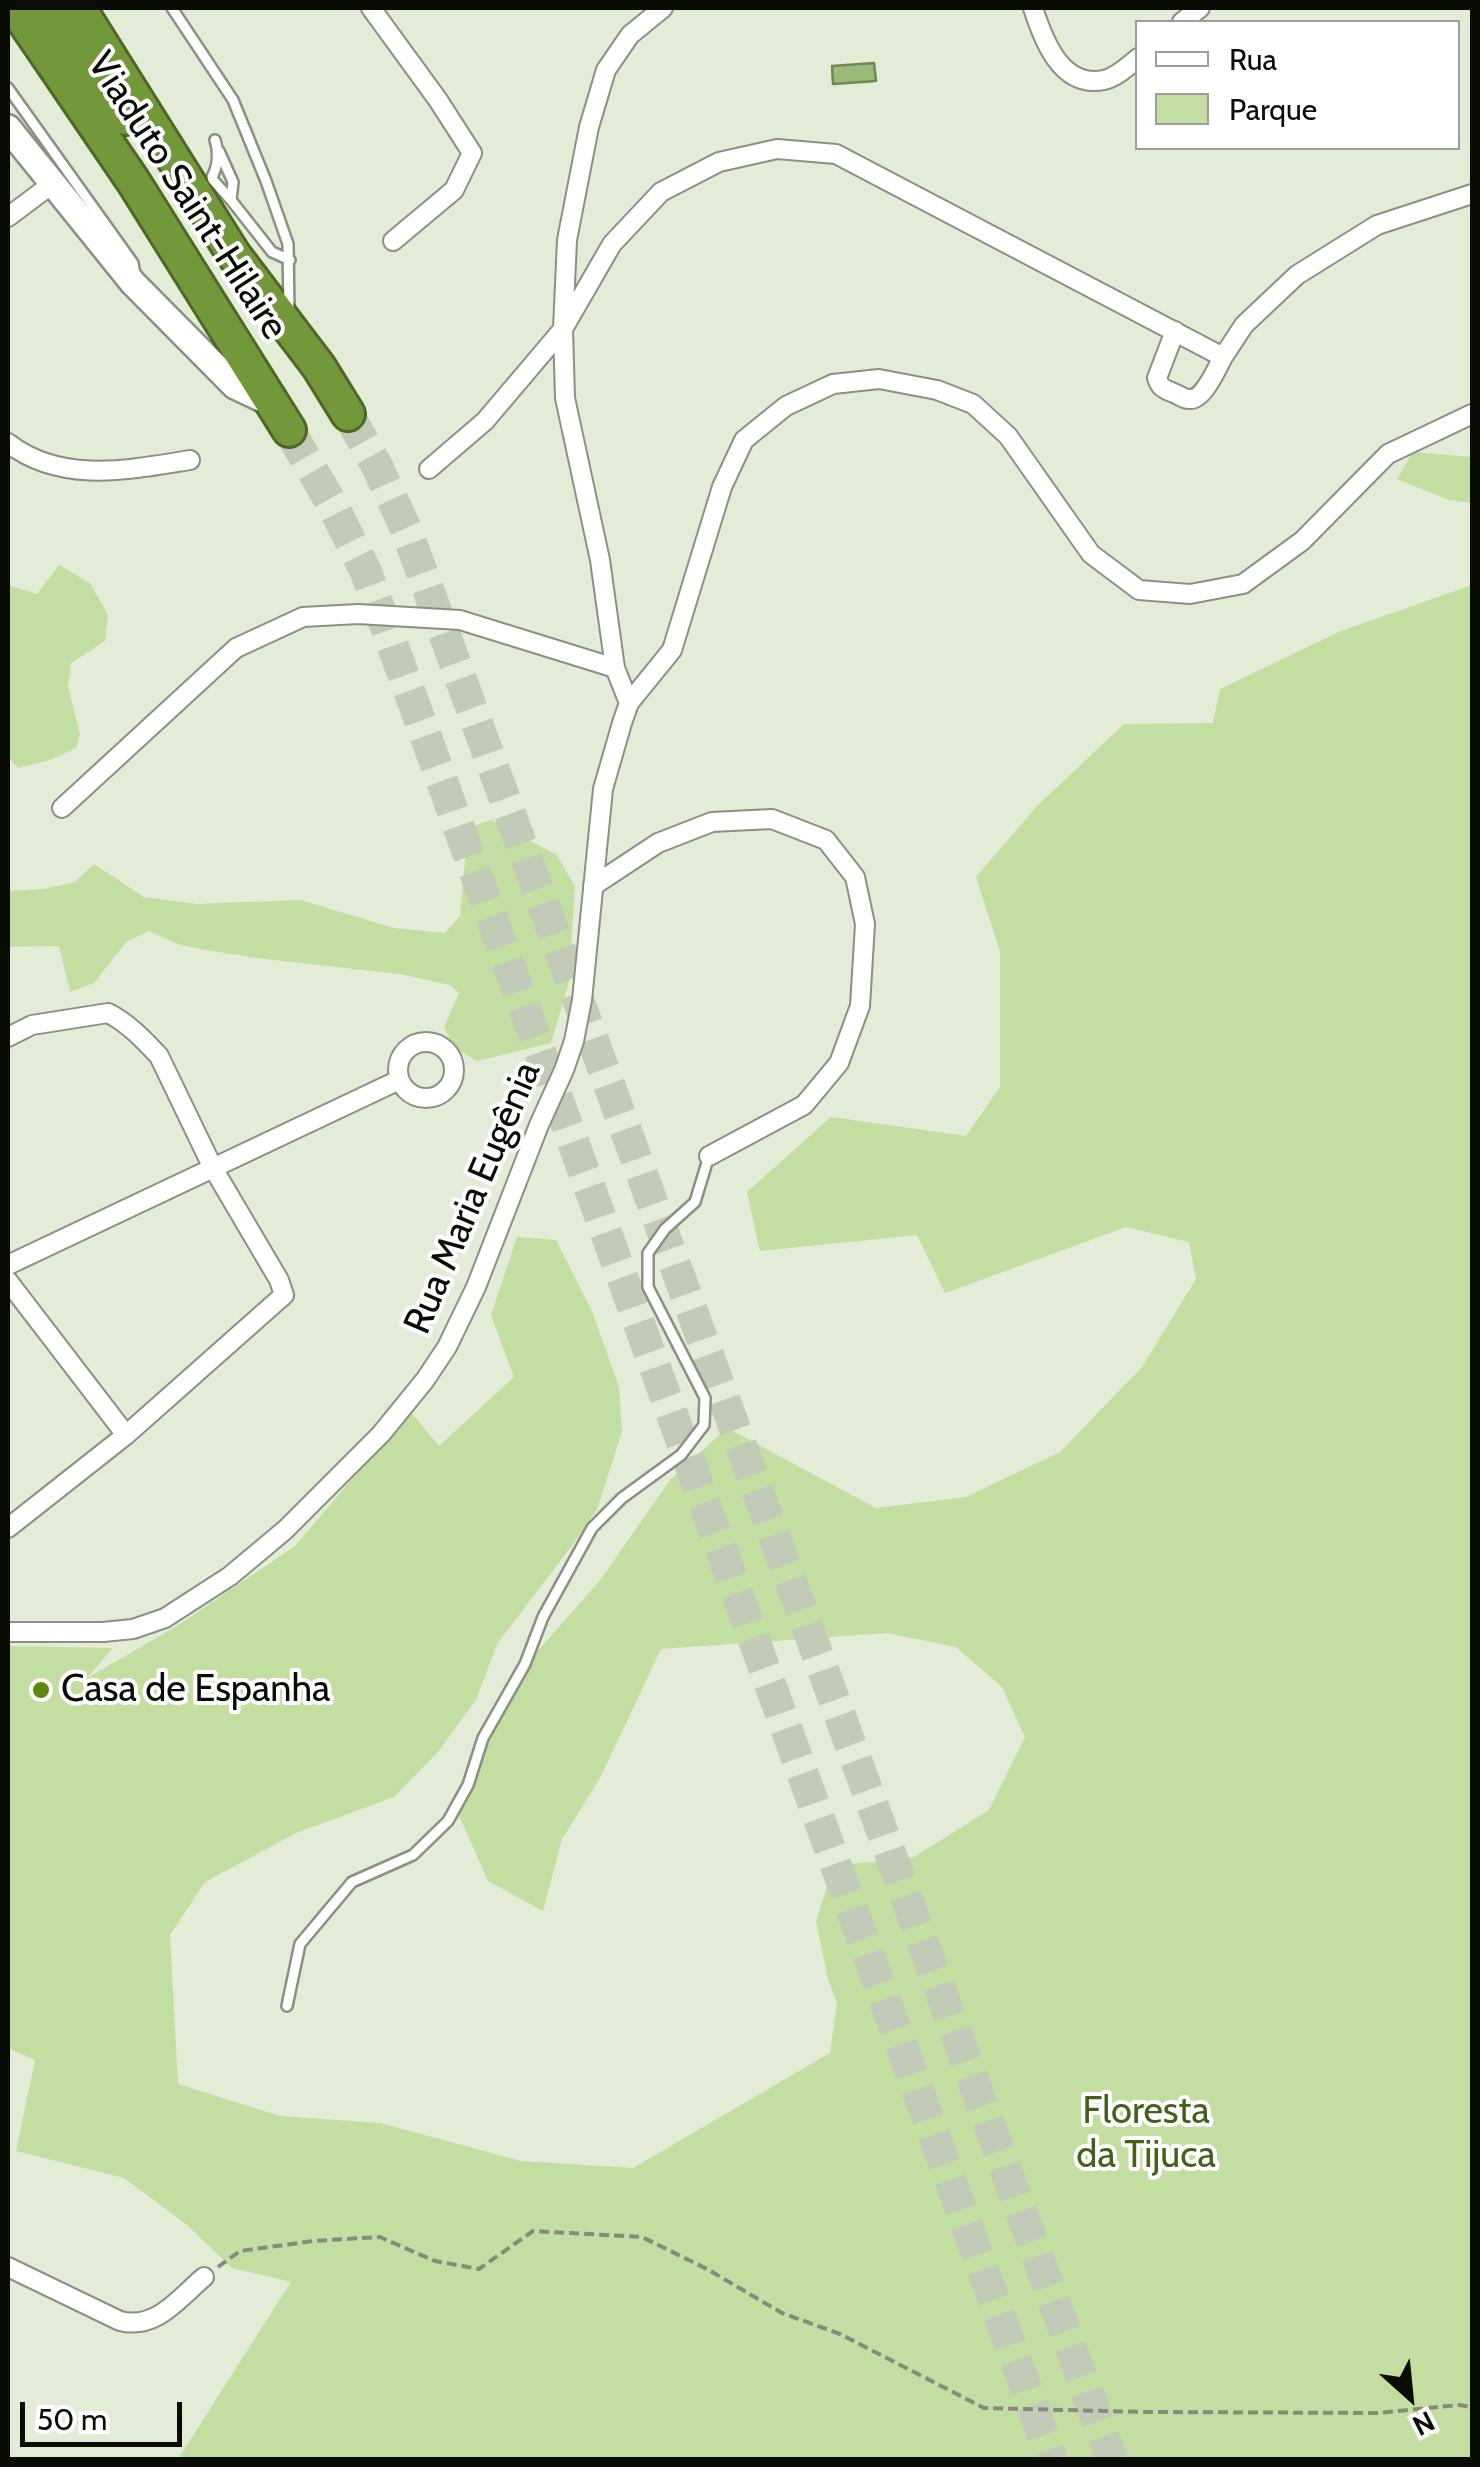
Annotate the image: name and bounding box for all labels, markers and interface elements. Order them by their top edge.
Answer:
legend [1135,20,1460,150]
text: Rua [1229,41,1277,78]
street label: Viaduto Saint-Hilaire [77,44,297,348]
text: Parque [1229,91,1317,128]
street label: Rua Maria Eugênia [395,1055,551,1341]
place label: Casa de Espanha [61,1667,330,1713]
marker: Casa de Espanha [30,1679,52,1701]
park label: Floresta da Tijuca [1076,2089,1216,2178]
north arrow [1360,2347,1460,2447]
scale bar [25,2382,188,2444]
text: 50 m [37,2401,107,2438]
text: N [1407,2404,1440,2443]

